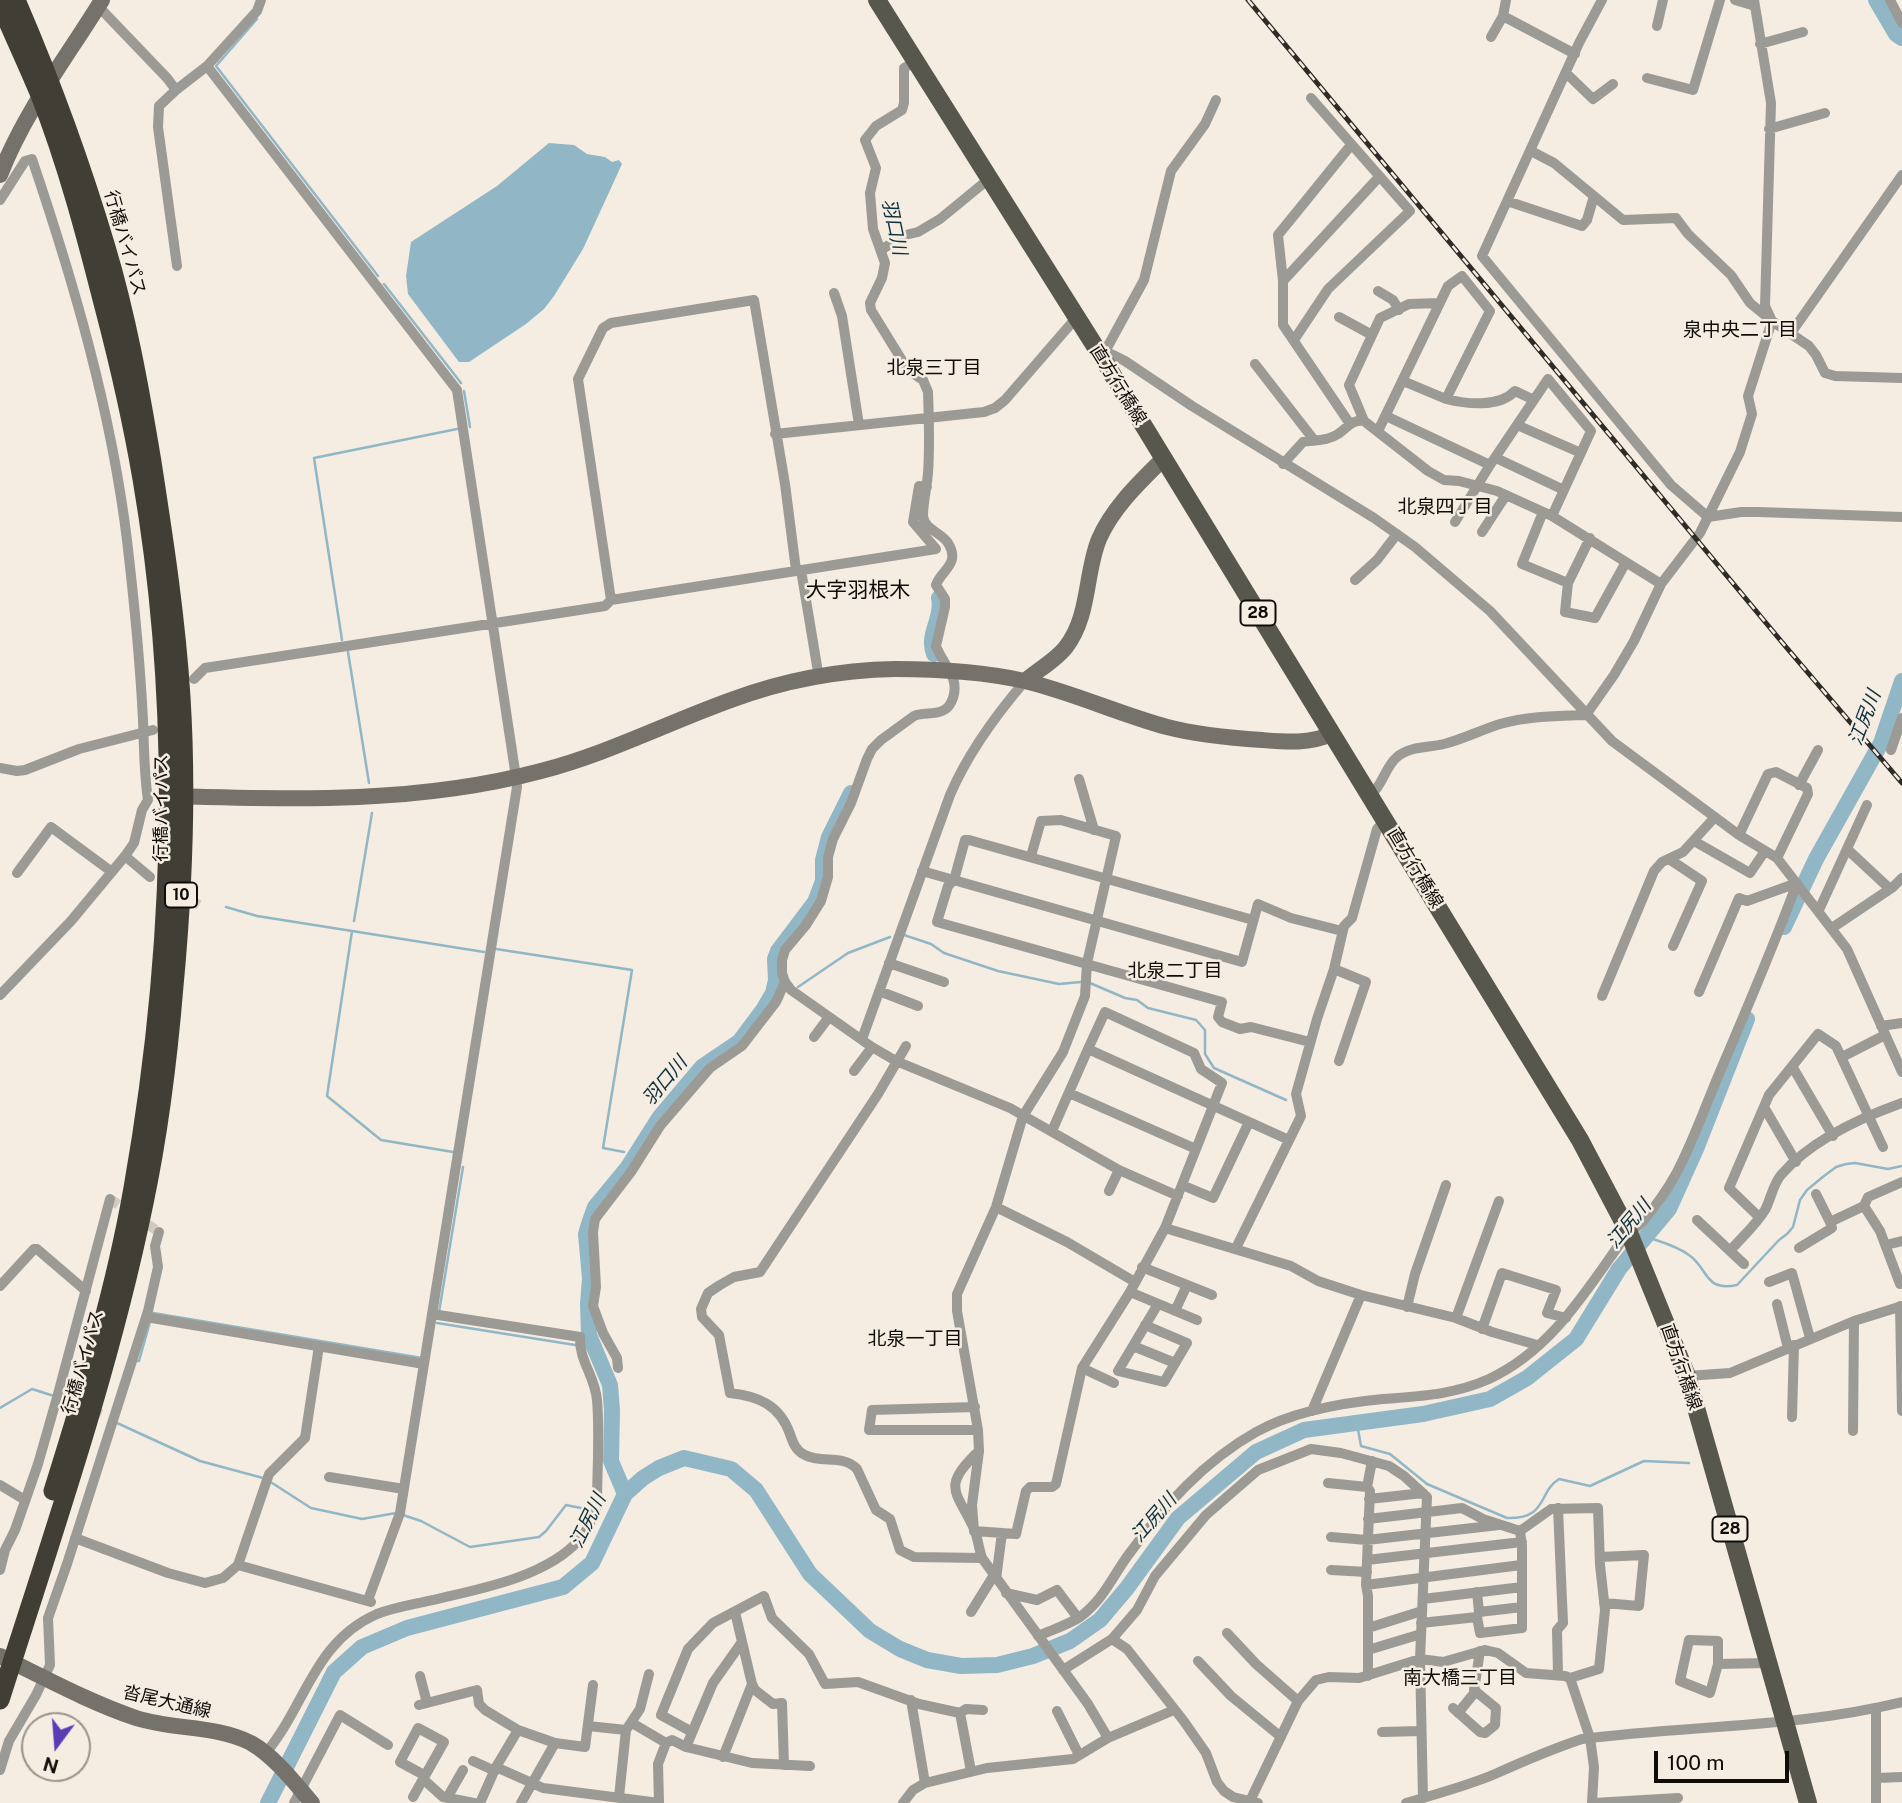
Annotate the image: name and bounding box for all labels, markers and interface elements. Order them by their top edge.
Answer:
street label: 行橋バイパス [100,188,150,298]
water label: 羽口川 [877,197,911,257]
district label: 泉中央二丁目 [1683,319,1797,341]
street label: 直方行橋線 [1085,341,1151,429]
district label: 北泉三丁目 [887,357,981,379]
district label: 北泉四丁目 [1398,496,1492,518]
district label: 大字羽根木 [806,578,910,604]
road number: 28 [1240,600,1276,626]
water label: 江尻川 [1844,687,1886,749]
street label: 行橋バイパス [150,754,172,862]
street label: 直方行橋線 [1383,824,1447,912]
road number: 10 [165,882,197,908]
district label: 北泉二丁目 [1128,960,1222,982]
water label: 羽口川 [638,1052,692,1110]
water label: 江尻川 [1602,1195,1656,1253]
street label: 行橋バイパス [58,1307,108,1417]
street label: 直方行橋線 [1656,1321,1706,1413]
district label: 北泉一丁目 [868,1328,962,1350]
water label: 江尻川 [1127,1489,1181,1547]
water label: 江尻川 [565,1490,611,1552]
road number: 28 [1712,1516,1748,1541]
district label: 南大橋三丁目 [1403,1667,1517,1689]
street label: 沓尾大通線 [121,1681,213,1723]
north arrow [21,1712,91,1782]
scale bar [1657,1736,1792,1780]
text: 100 m [1667,1750,1724,1775]
text: N [41,1753,61,1778]

